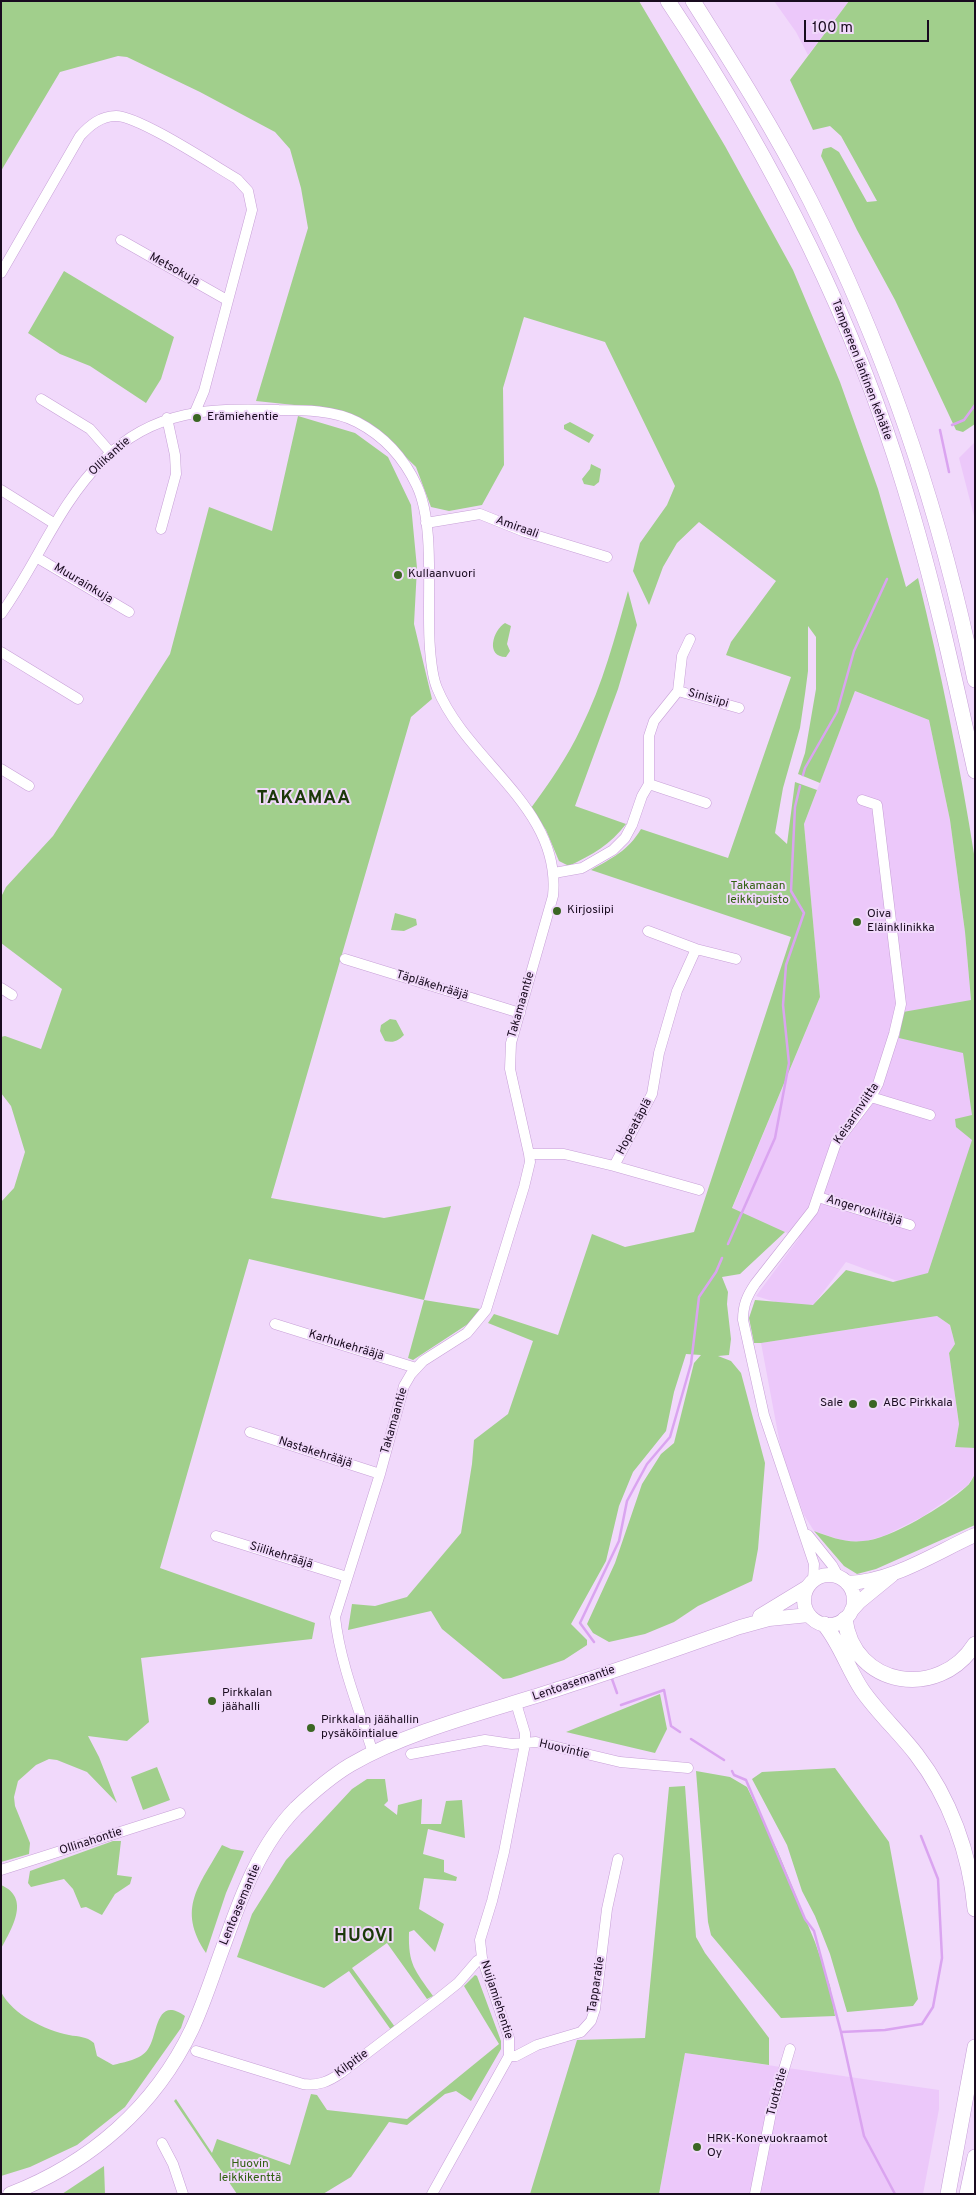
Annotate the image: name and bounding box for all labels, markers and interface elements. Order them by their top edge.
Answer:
scale bar [806,10,931,42]
text: 100 m [812,19,853,38]
street label: Metsokuja [146,250,202,290]
street label: Tampereen läntinen kehätie [827,298,895,442]
place label: Erämiehentie [207,411,278,425]
marker: Erämiehentie [191,412,203,424]
street label: Ollikantie [86,435,134,479]
street label: Amiraali [494,514,540,542]
street label: Muurainkuja [51,561,115,607]
place label: Kullaanvuori [408,568,476,582]
marker: Kullaanvuori [392,569,404,581]
street label: Sinisiipi [686,686,730,712]
district label: TAKAMAA [256,788,352,810]
park label: Takamaan leikkipuisto [727,880,789,908]
place label: Kirjosiipi [567,904,614,918]
marker: Kirjosiipi [551,905,563,917]
place label: Oiva Eläinklinikka [867,908,935,936]
marker: Oiva Eläinklinikka [851,916,863,928]
street label: Täpläkehrääjä [394,968,470,1004]
street label: Takamaantie [506,970,538,1040]
street label: Keisarinviitta [831,1081,883,1147]
street label: Hopeatäplä [614,1096,656,1158]
street label: Angervokiitäjä [824,1193,904,1229]
street label: Karhukehrääjä [307,1328,385,1364]
street label: Takamaantie [379,1386,411,1456]
place label: Sale [820,1397,843,1411]
place label: ABC Pirkkala [883,1397,953,1411]
marker: Sale [847,1398,859,1410]
marker: ABC Pirkkala [867,1398,879,1410]
street label: Nastakehrääjä [276,1434,354,1472]
street label: Siilikehrääjä [248,1540,314,1572]
street label: Lentoasemantie [531,1663,617,1705]
place label: Pirkkalan jäähalli [222,1687,272,1715]
marker: Pirkkalan jäähalli [206,1695,218,1707]
place label: Pirkkalan jäähallin pysäköintialue [321,1714,419,1742]
marker: Pirkkalan jäähallin pysäköintialue [305,1722,317,1734]
street label: Huovintie [537,1737,591,1763]
street label: Ollinahontie [58,1825,124,1859]
street label: Lentoasemantie [217,1862,265,1948]
district label: HUOVI [333,1926,395,1948]
street label: Tapparatie [585,1956,609,2014]
street label: Nuijamiehentie [477,1959,515,2041]
street label: Kilpitie [333,2047,371,2081]
street label: Tuottotie [765,2067,791,2117]
place label: HRK-Konevuokraamot Oy [707,2133,828,2161]
marker: HRK-Konevuokraamot Oy [691,2141,703,2153]
park label: Huovin leikkikenttä [219,2158,281,2186]

